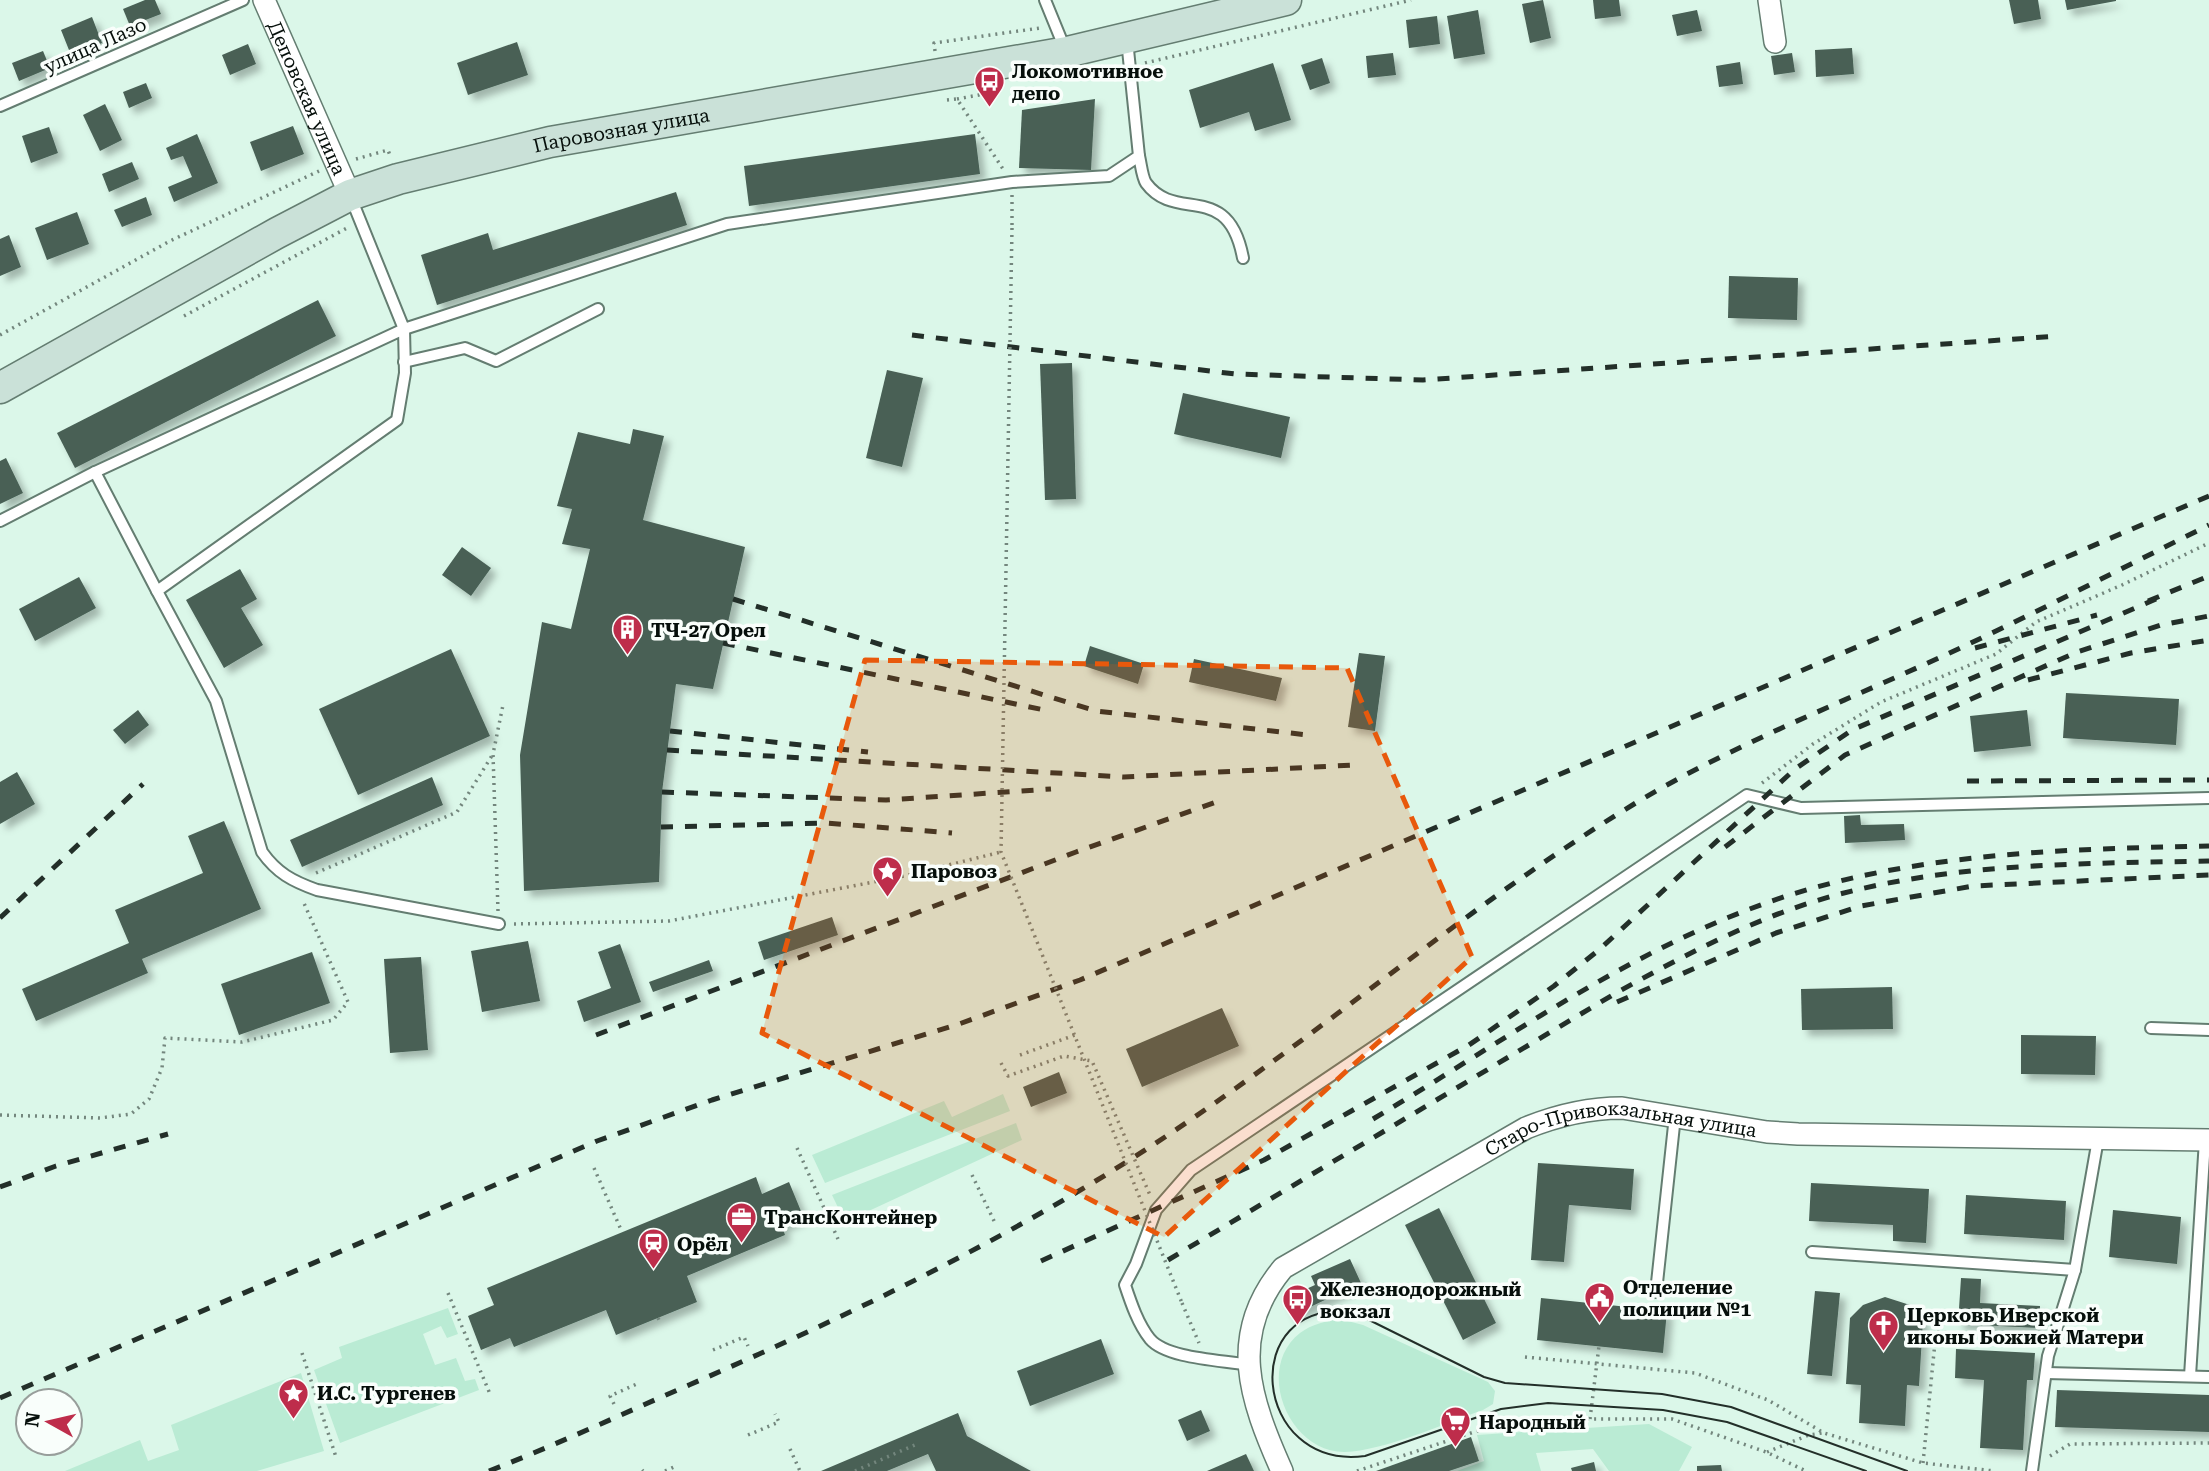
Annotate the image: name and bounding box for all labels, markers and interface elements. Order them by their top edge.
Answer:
street label: улица Лазо [41,13,150,78]
street label: Деповская улица [263,17,351,179]
place label: Локомотивное депо [1012,60,1163,105]
bus stop icon: Локомотивное депо [972,65,1006,109]
street label: Паровозная улица [531,103,712,158]
building icon: ТЧ-27 Орел [611,613,645,657]
place label: ТЧ-27 Орел [651,619,766,642]
place icon: Паровоз [871,854,905,898]
place label: Паровоз [911,860,997,883]
street label: Старо-Привокзальная улица [1481,1097,1759,1161]
office icon: ТрансКонтейнер [724,1200,758,1244]
place label: ТрансКонтейнер [764,1206,937,1229]
station icon: Орёл [637,1227,671,1271]
place label: Орёл [677,1233,728,1256]
place label: Отделение полиции №1 [1623,1276,1751,1321]
place label: Железнодорожный вокзал [1320,1278,1521,1323]
public building icon: Отделение полиции №1 [1583,1281,1617,1325]
bus stop icon: Железнодорожный вокзал [1280,1283,1314,1327]
place label: Церковь Иверской иконы Божией Матери [1907,1304,2144,1349]
church icon: Церковь Иверской иконы Божией Матери [1867,1309,1901,1353]
place icon: И.С. Тургенев [277,1376,311,1420]
place label: И.С. Тургенев [317,1382,456,1405]
north arrow [14,1387,84,1457]
supermarket icon: Народный [1439,1405,1473,1449]
text: N [20,1410,45,1429]
place label: Народный [1479,1411,1586,1434]

